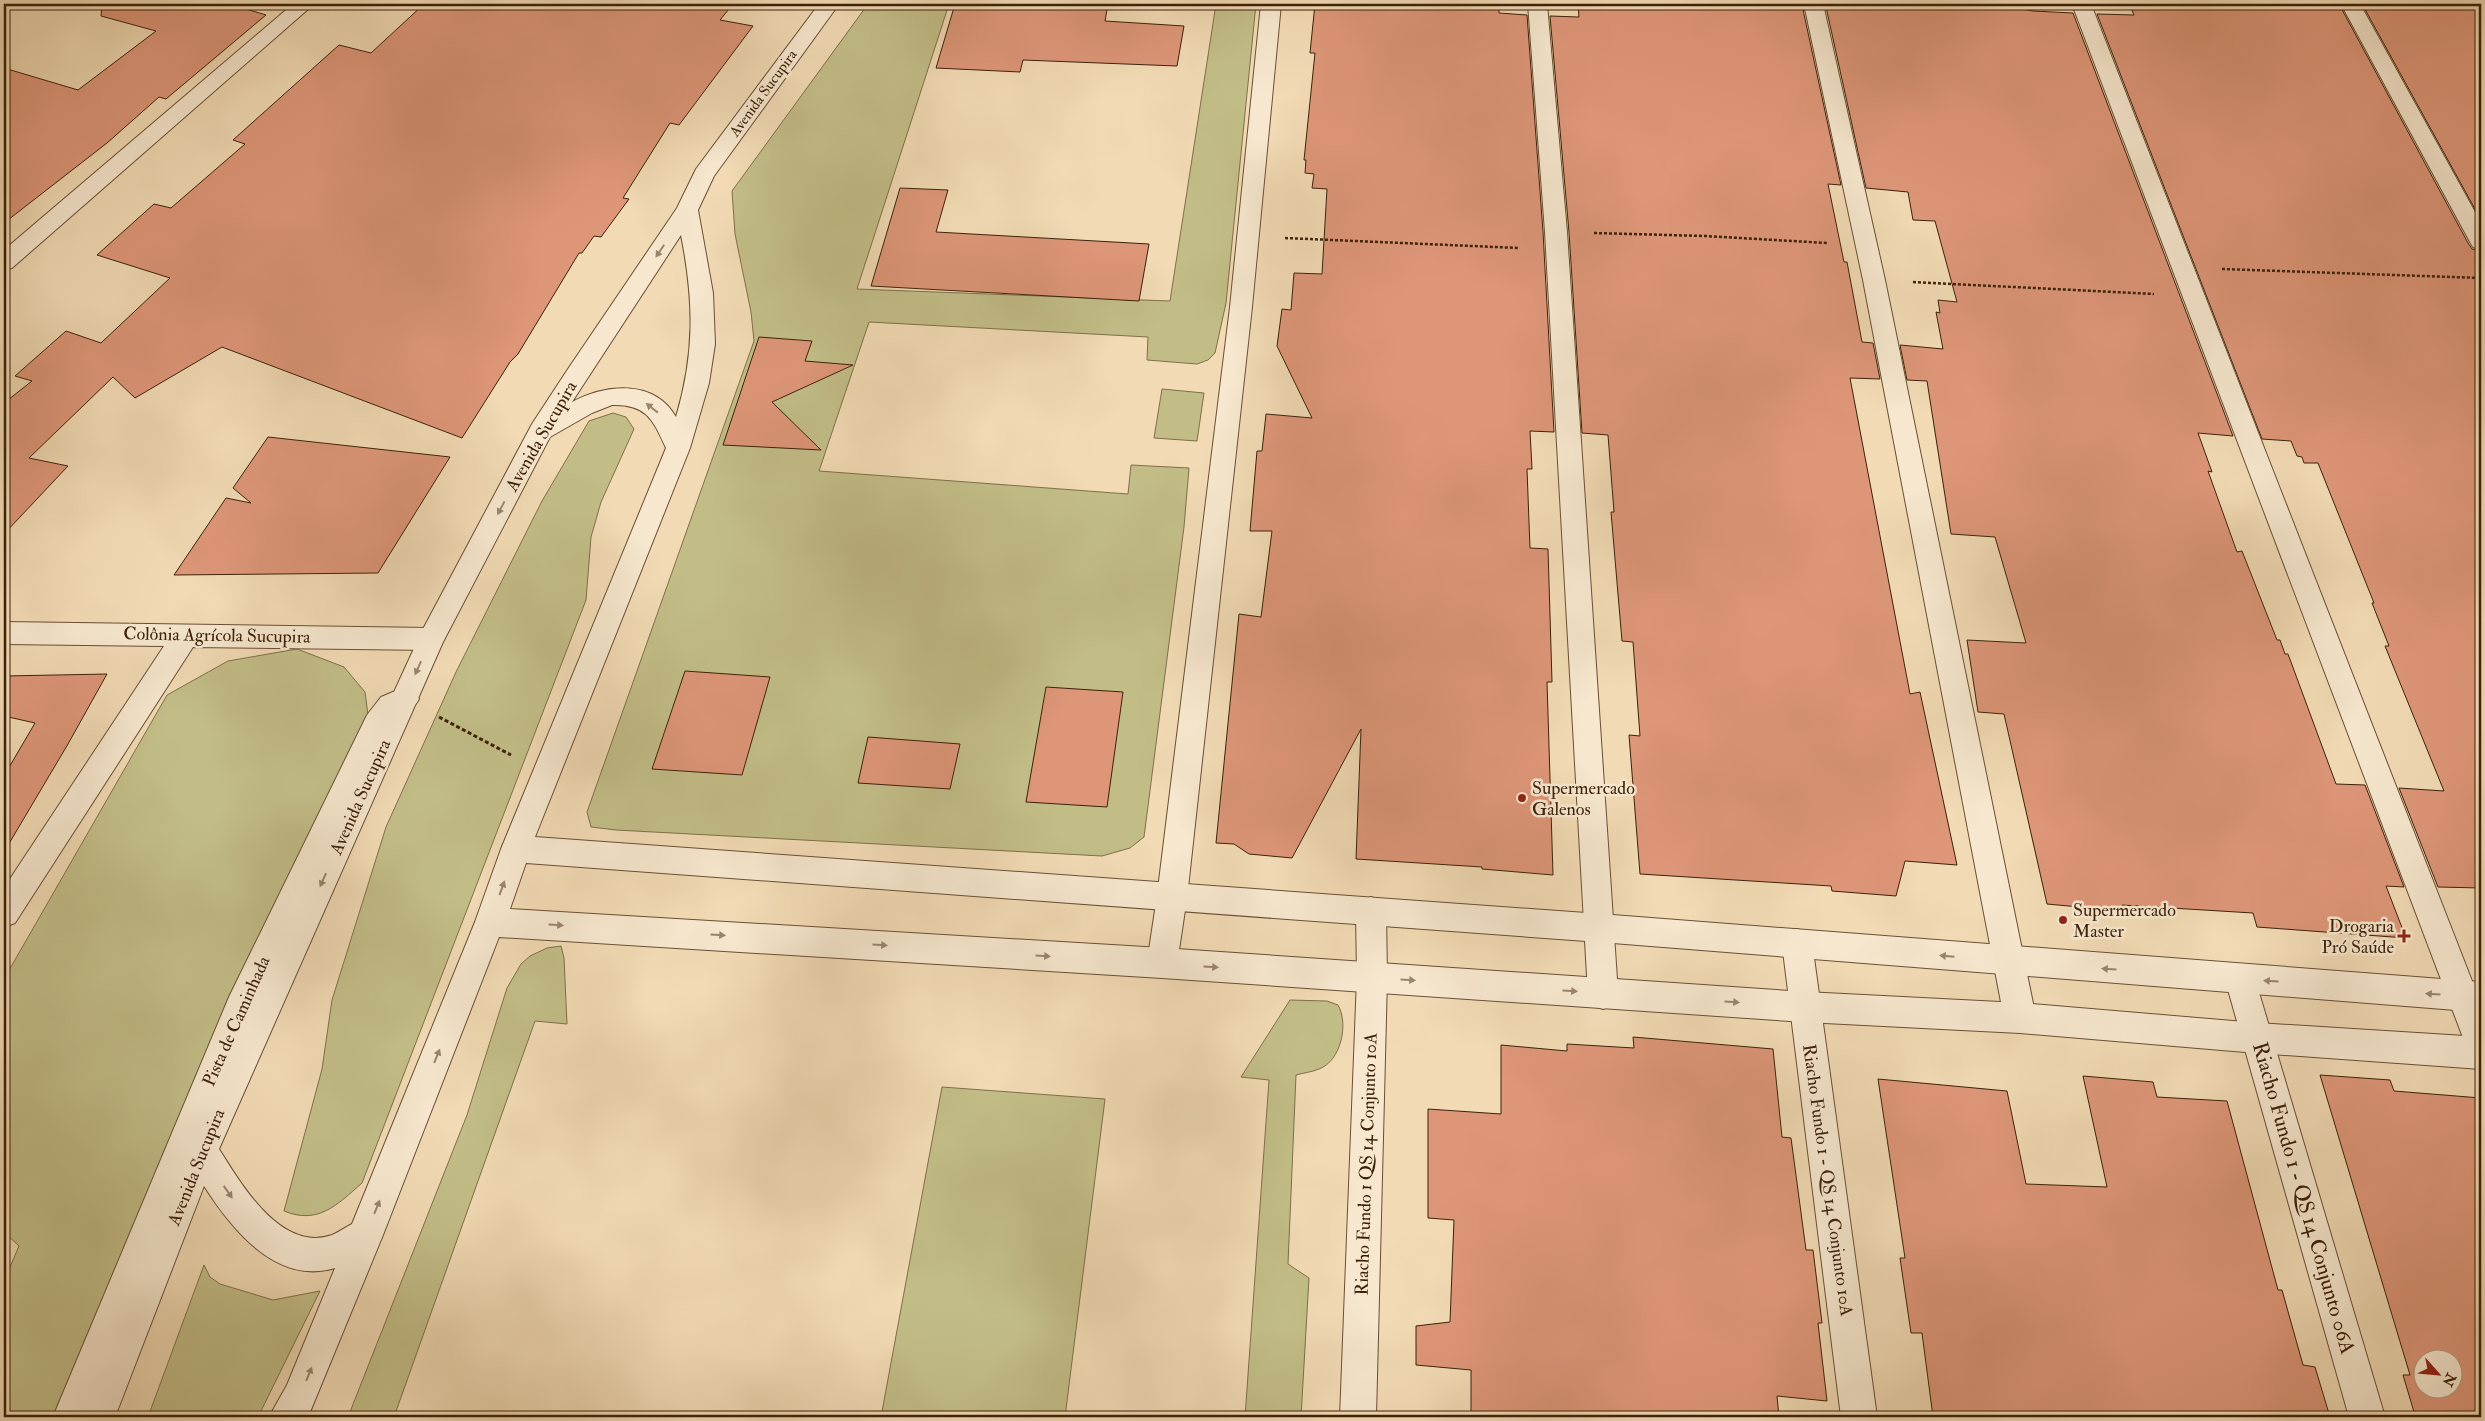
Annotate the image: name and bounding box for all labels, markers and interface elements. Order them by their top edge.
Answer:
street label: Avenida Sucupira [725,45,803,142]
one-way arrow [655,244,665,258]
street label: Avenida Sucupira [500,376,583,497]
one-way arrow [646,403,659,413]
one-way arrow [497,500,505,515]
street label: Colônia Agrícola Sucupira [123,622,311,649]
one-way arrow [414,661,422,675]
street label: Avenida Sucupira [324,735,396,859]
place label: Supermercado Galenos [1532,777,1635,821]
marker: Supermercado Galenos [1516,792,1528,804]
one-way arrow [319,873,327,887]
one-way arrow [499,881,506,896]
place label: Supermercado Master [2073,899,2176,943]
marker: Supermercado Master [2057,914,2069,926]
place label: Drogaria Pró Saúde [2321,915,2395,959]
one-way arrow [548,922,564,930]
marker: Drogaria Pró Saúde [2398,930,2410,942]
one-way arrow [710,932,726,940]
one-way arrow [873,942,889,950]
one-way arrow [1938,951,1954,959]
street label: Pista de Caminhada [197,952,276,1090]
one-way arrow [1035,952,1051,960]
one-way arrow [1203,963,1219,971]
one-way arrow [2100,964,2116,972]
one-way arrow [1400,977,1416,985]
one-way arrow [2262,977,2278,985]
one-way arrow [1562,988,1578,996]
one-way arrow [2424,989,2440,997]
one-way arrow [1725,999,1741,1007]
street label: Riacho Fundo 1 QS 14 Conjunto 10A [1350,1032,1383,1296]
street label: Riacho Fundo 1 - QS 14 Conjunto 06A [2246,1039,2361,1357]
street label: Riacho Fundo 1 - QS 14 Conjunto 10A [1797,1043,1858,1318]
one-way arrow [433,1049,441,1063]
street label: Avenida Sucupira [162,1105,231,1230]
one-way arrow [223,1185,233,1199]
one-way arrow [373,1200,381,1214]
north arrow [2412,1348,2462,1398]
one-way arrow [306,1367,314,1381]
text: N [2439,1369,2460,1390]

